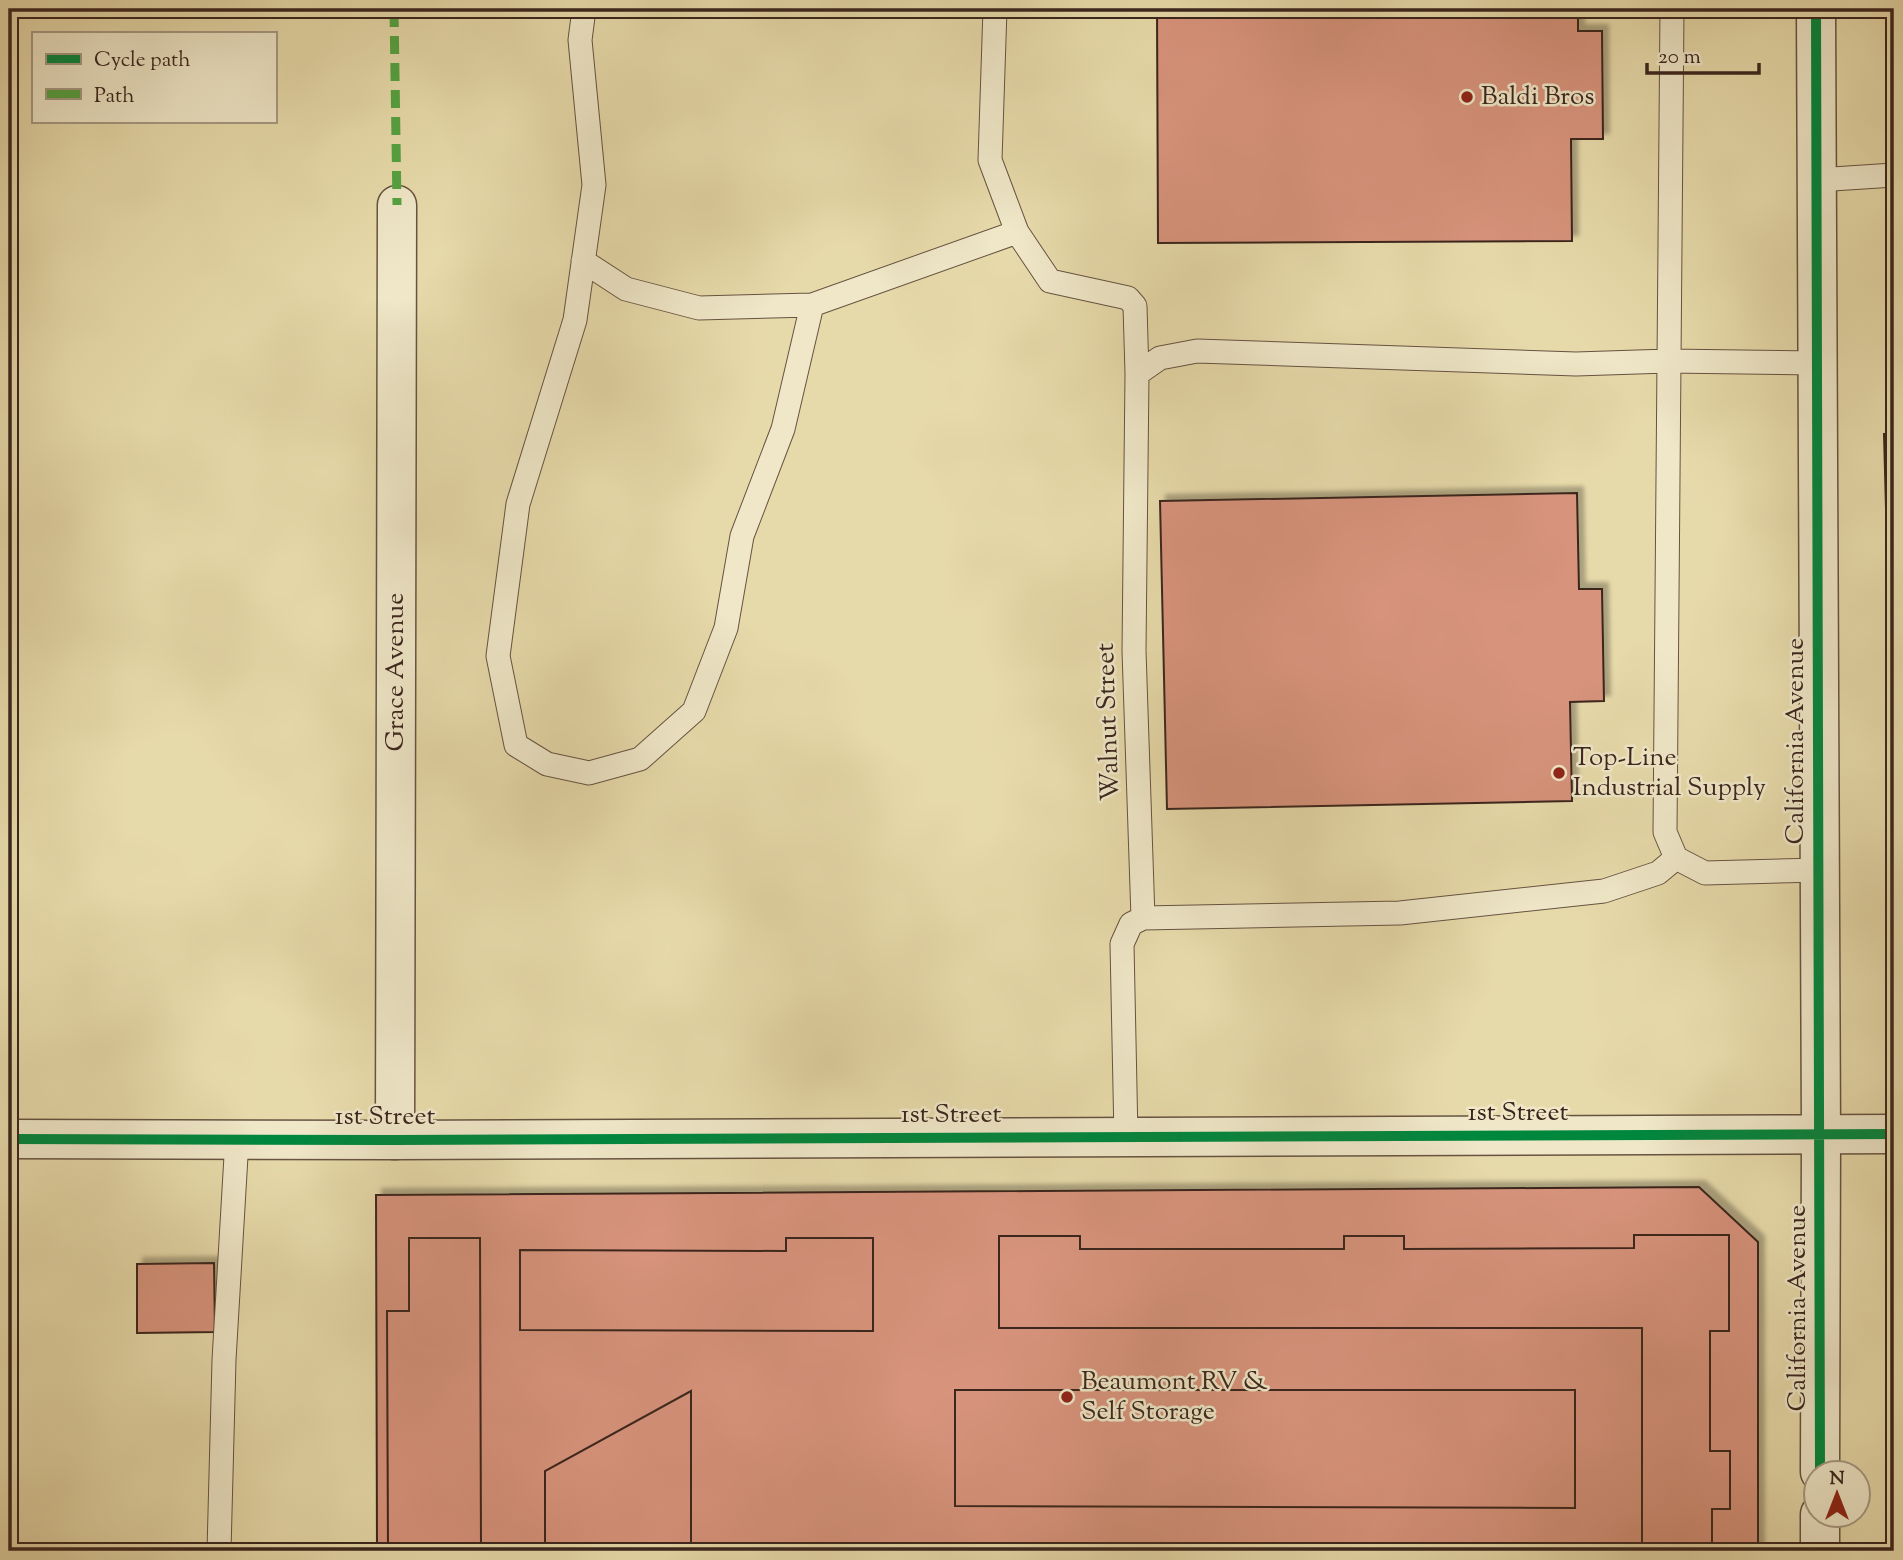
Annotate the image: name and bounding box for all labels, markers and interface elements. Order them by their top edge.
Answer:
legend [32,32,276,122]
scale bar [1647,32,1759,76]
text: 20 m [1658,43,1701,73]
text: Cycle path [94,46,191,76]
place label: Baldi Bros [1481,79,1595,116]
text: Path [94,82,135,112]
marker: Baldi Bros [1459,89,1475,105]
street label: Grace Avenue [378,593,415,751]
street label: California Avenue [1778,638,1815,844]
street label: Walnut Street [1088,642,1130,802]
place label: Top-Line Industrial Supply [1573,740,1766,807]
marker: Top-Line Industrial Supply [1551,765,1567,781]
street label: 1st Street [1468,1095,1568,1132]
street label: 1st Street [901,1097,1001,1134]
street label: 1st Street [335,1099,435,1136]
street label: California Avenue [1780,1205,1817,1411]
place label: Beaumont RV & Self Storage [1081,1364,1268,1431]
marker: Beaumont RV & Self Storage [1059,1389,1075,1405]
north arrow [1801,1458,1871,1528]
text: N [1829,1466,1845,1493]

